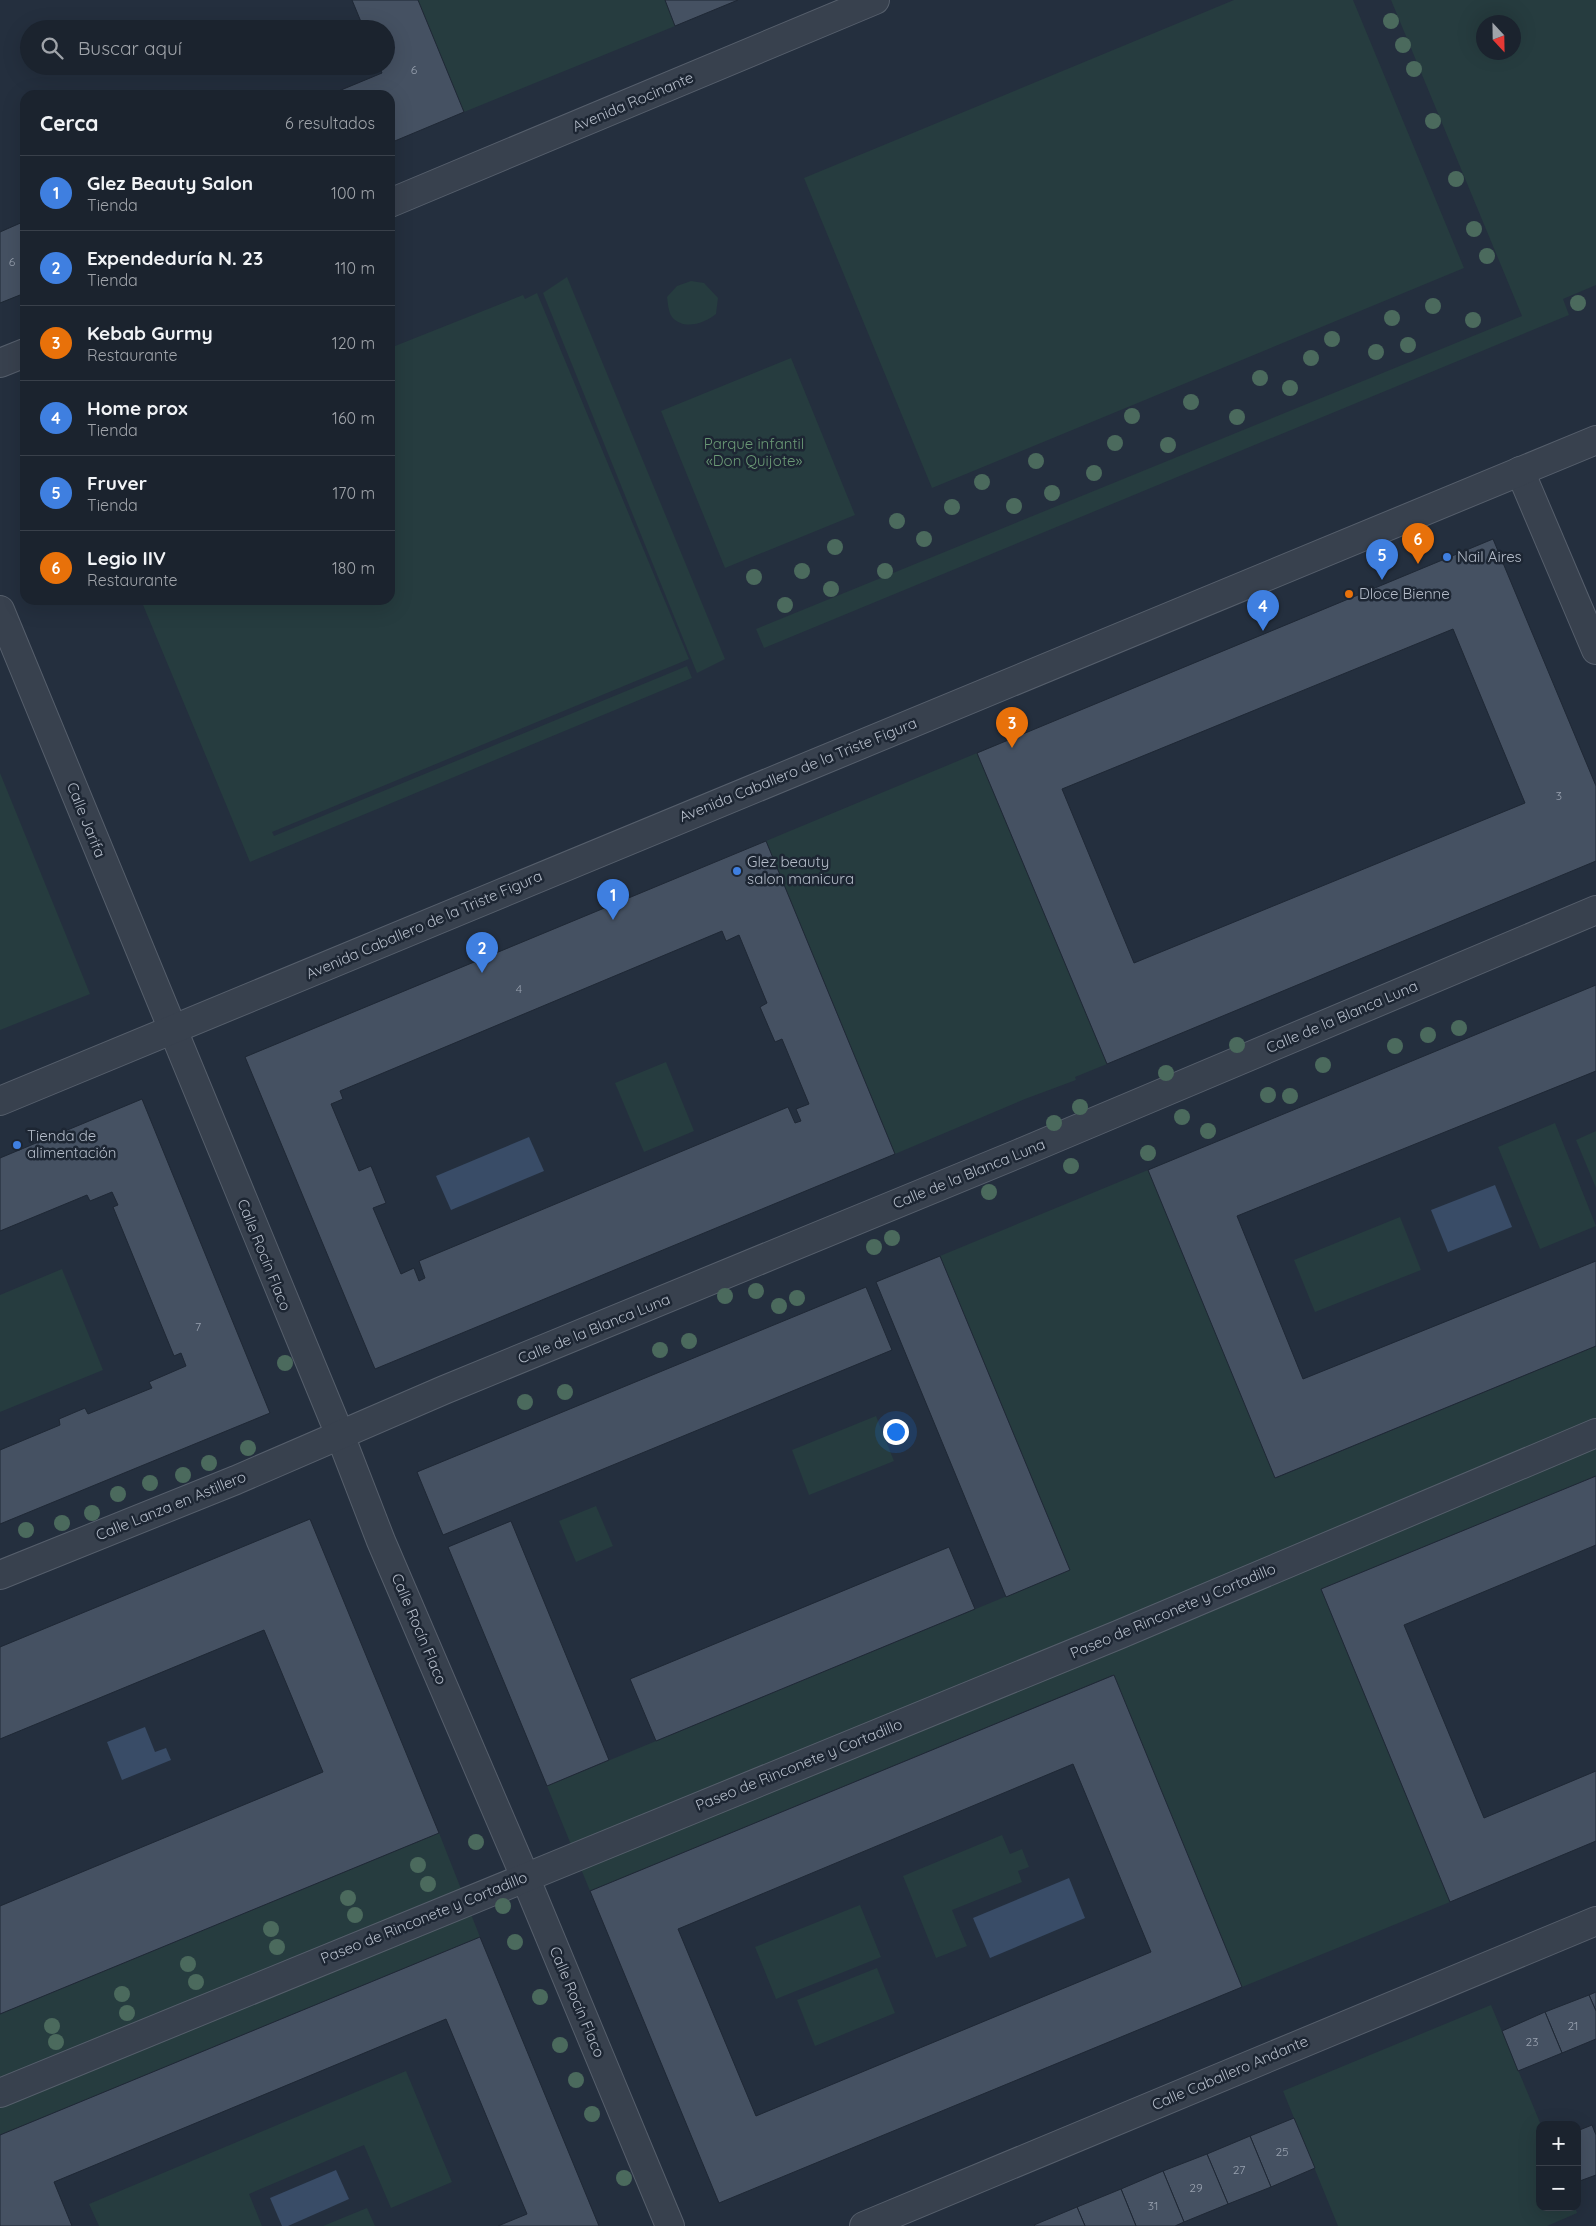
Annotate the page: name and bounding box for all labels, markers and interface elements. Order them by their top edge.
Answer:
north arrow [1476,15,1521,60]
search box [20,20,395,75]
icon: search [38,34,66,62]
text: Buscar aquí [78,36,182,60]
house number: 6 [411,62,418,77]
street label: Avenida Rocinante [569,67,696,136]
text: Cerca [40,110,98,136]
text: 6 resultados [285,113,375,133]
text: Glez Beauty Salon [87,171,253,195]
text: 1 [53,183,59,203]
text: 100 m [331,183,375,203]
text: Tienda [87,195,138,215]
text: Expendeduría N. 23 [87,246,263,270]
house number: 6 [9,254,16,269]
text: 2 [51,258,61,278]
text: 110 m [335,258,375,278]
text: Tienda [87,270,138,290]
text: Kebab Gurmy [87,321,213,345]
text: 3 [52,333,60,353]
text: 120 m [332,333,375,353]
text: Restaurante [87,345,178,365]
text: Home prox [87,396,187,420]
text: 4 [51,408,61,428]
text: 160 m [332,408,375,428]
text: Tienda [87,420,138,440]
park label: Parque infantil «Don Quijote» [704,434,804,470]
text: Fruver [87,471,147,495]
text: 5 [51,483,61,503]
text: 170 m [332,483,375,503]
text: Tienda [87,495,138,515]
pin: 6 [1402,523,1434,564]
pin: 5 [1366,539,1398,580]
text: Legio IIV [87,546,166,570]
place label: Nail Aires [1457,547,1522,566]
marker: Nail Aires [1441,551,1453,563]
text: 6 [52,558,60,578]
text: 180 m [332,558,375,578]
text: Restaurante [87,570,178,590]
place label: Dloce Bienne [1359,584,1450,603]
marker: Dloce Bienne [1343,588,1355,600]
pin: 4 [1247,590,1279,631]
pin: 3 [996,707,1028,748]
street label: Avenida Caballero de la Triste Figura [676,713,920,826]
street label: Calle Jarifa [63,779,110,860]
house number: 3 [1556,788,1562,803]
place label: Glez beauty salon manicura [747,852,854,888]
marker: Glez beauty salon manicura [731,865,743,877]
street label: Avenida Caballero de la Triste Figura [303,866,545,983]
pin: 1 [597,879,629,920]
pin: 2 [466,932,498,973]
street label: Calle de la Blanca Luna [1263,976,1420,1057]
house number: 4 [516,981,522,996]
place label: Tienda de alimentación [27,1126,116,1162]
street label: Calle de la Blanca Luna [890,1134,1048,1213]
marker: Tienda de alimentación [11,1139,23,1151]
street label: Calle Rocín Flaco [233,1196,296,1313]
street label: Calle de la Blanca Luna [515,1289,673,1368]
house number: 7 [195,1319,201,1334]
your location [883,1419,909,1445]
street label: Calle Lanza en Astillero [93,1467,249,1544]
street label: Paseo de Rinconete y Cortadillo [1067,1559,1278,1663]
street label: Calle Rocín Flaco [387,1570,451,1687]
street label: Paseo de Rinconete y Cortadillo [693,1714,905,1815]
street label: Paseo de Rinconete y Cortadillo [318,1867,530,1968]
street label: Calle Rocín Flaco [545,1943,609,2060]
house number: 21 [1567,2018,1579,2033]
street label: Calle Caballero Andante [1149,2031,1311,2114]
house number: 23 [1526,2034,1538,2049]
map controls [1536,2121,1581,2211]
button: + [1536,2121,1581,2166]
house number: 25 [1275,2144,1289,2159]
house number: 27 [1233,2162,1245,2177]
button: − [1536,2166,1581,2211]
house number: 29 [1189,2180,1203,2195]
house number: 31 [1148,2198,1158,2213]

